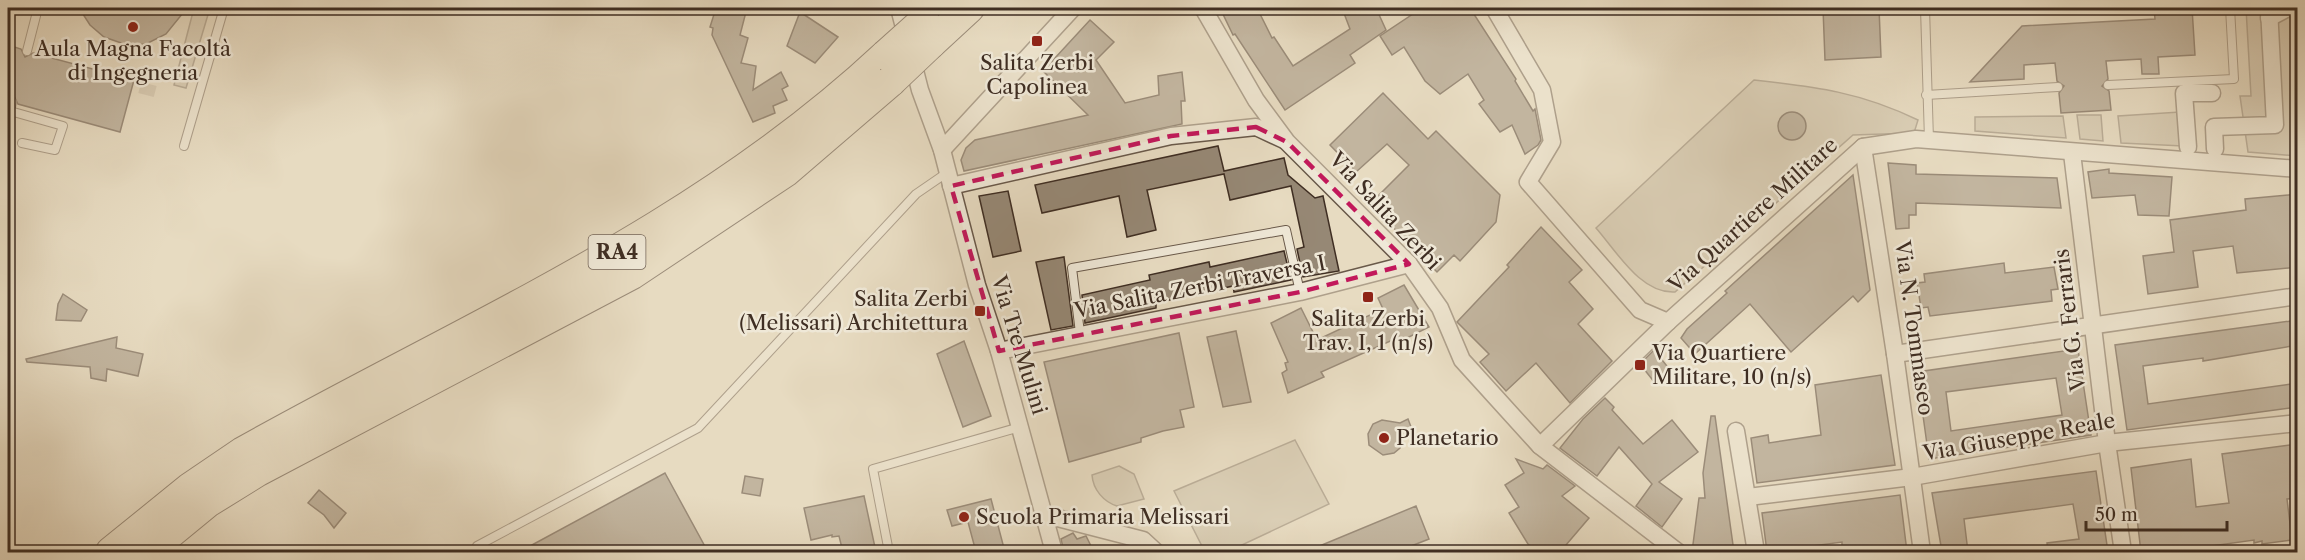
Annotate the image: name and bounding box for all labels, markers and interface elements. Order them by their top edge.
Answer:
marker: Aula Magna Facoltà di Ingegneria [126,20,140,34]
marker: Salita Zerbi Capolinea [1030,34,1044,48]
place label: Aula Magna Facoltà di Ingegneria [34,36,232,85]
place label: Salita Zerbi Capolinea [980,50,1094,99]
street label: Via Quartiere Militare [1662,132,1842,298]
street label: Via Salita Zerbi [1324,146,1446,275]
road number: RA4 [588,235,646,269]
street label: Via N. Tommaseo [1890,238,1939,417]
street label: Via G. Ferraris [2048,247,2091,394]
street label: Via Salita Zerbi Traversa I [1071,250,1328,323]
street label: Via Tre Mulini [986,272,1052,417]
place label: Salita Zerbi (Melissari) Architettura [739,286,969,335]
marker: Salita Zerbi Trav. I, 1 (n/s) [1361,290,1375,304]
marker: Salita Zerbi (Melissari) Architettura [973,304,987,318]
place label: Salita Zerbi Trav. I, 1 (n/s) [1303,306,1433,355]
place label: Via Quartiere Militare, 10 (n/s) [1651,340,1811,389]
marker: Via Quartiere Militare, 10 (n/s) [1633,358,1647,372]
street label: Via Giuseppe Reale [1920,407,2117,466]
place label: Planetario [1396,425,1499,450]
marker: Planetario [1377,431,1391,445]
scale bar [2086,494,2227,532]
place label: Scuola Primaria Melissari [976,504,1229,529]
text: 50 m [2095,504,2138,526]
marker: Scuola Primaria Melissari [957,510,971,524]

